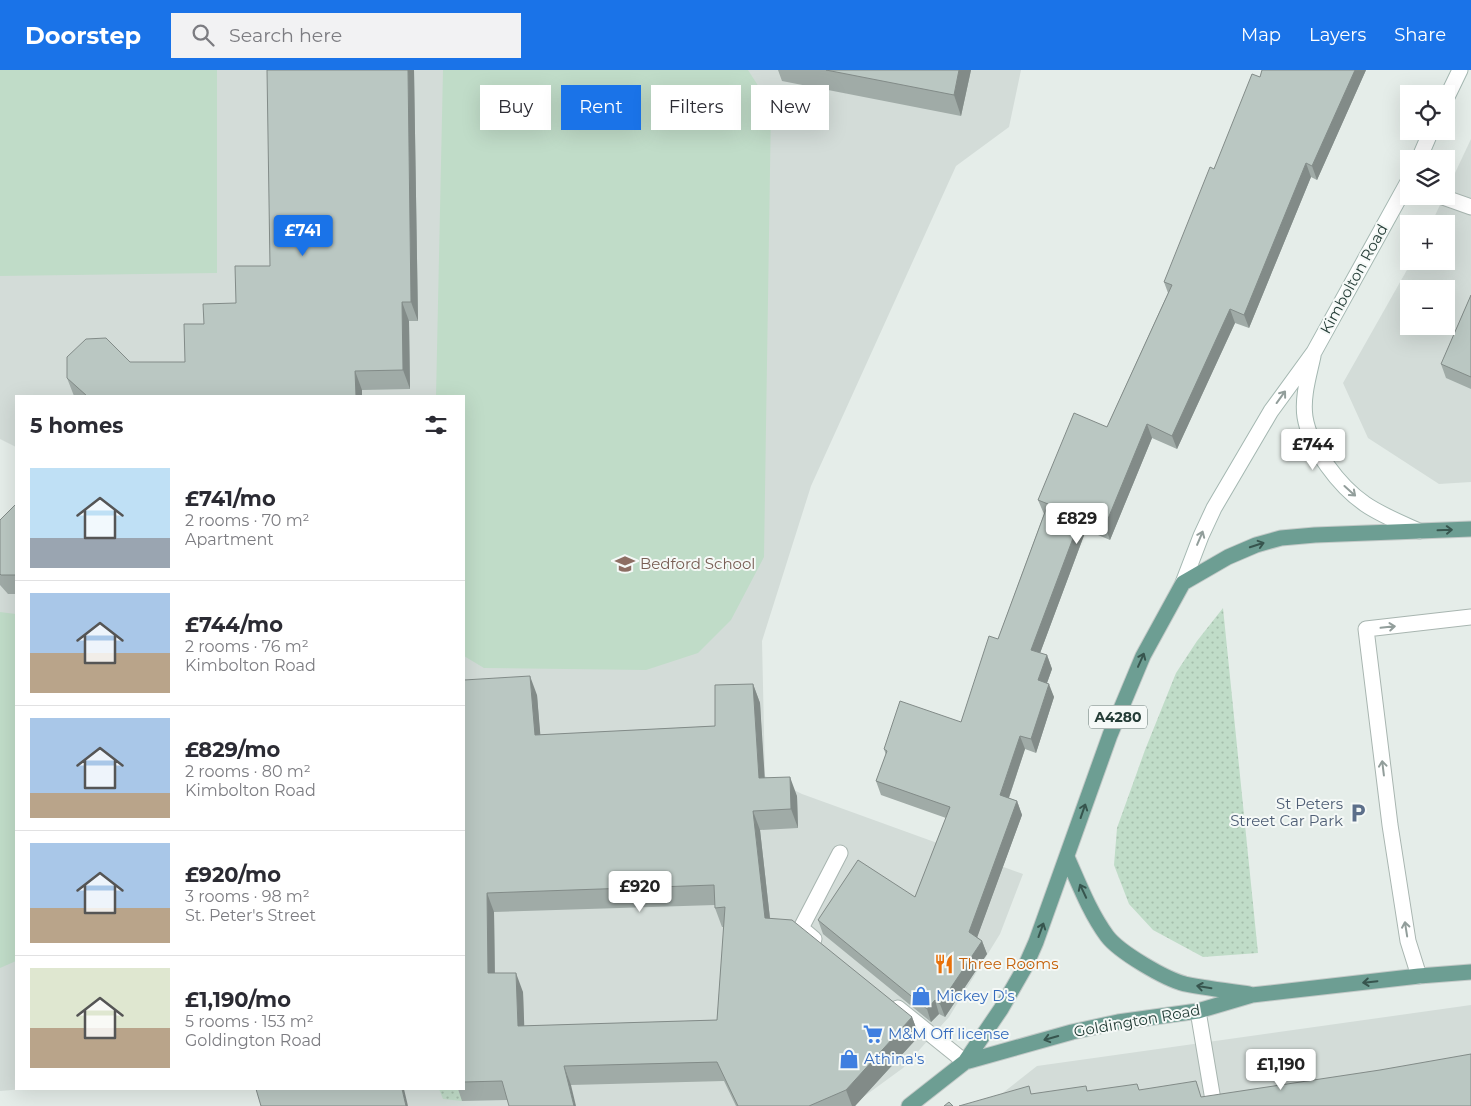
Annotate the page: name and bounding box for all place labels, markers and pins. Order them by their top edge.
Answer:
pin: £741 [273,214,333,257]
pin: £744 [1283,428,1343,471]
pin: £829 [1047,502,1107,545]
school or university icon: Bedford School [614,553,636,575]
place label: Bedford School [640,554,755,573]
place label: St Peters Street Car Park [1230,794,1343,830]
parking icon: St Peters Street Car Park [1347,802,1369,824]
pin: £920 [610,870,670,913]
restaurant icon: Three Rooms [933,953,955,975]
place label: Three Rooms [959,954,1059,973]
shop icon: Mickey D's [910,985,932,1007]
place label: Mickey D's [936,986,1015,1005]
supermarket icon: M&M Off license [862,1023,884,1045]
place label: M&M Off license [888,1024,1009,1043]
shop icon: Athina's [838,1048,860,1070]
pin: £1,190 [1240,1048,1322,1091]
place label: Athina's [864,1049,924,1068]

